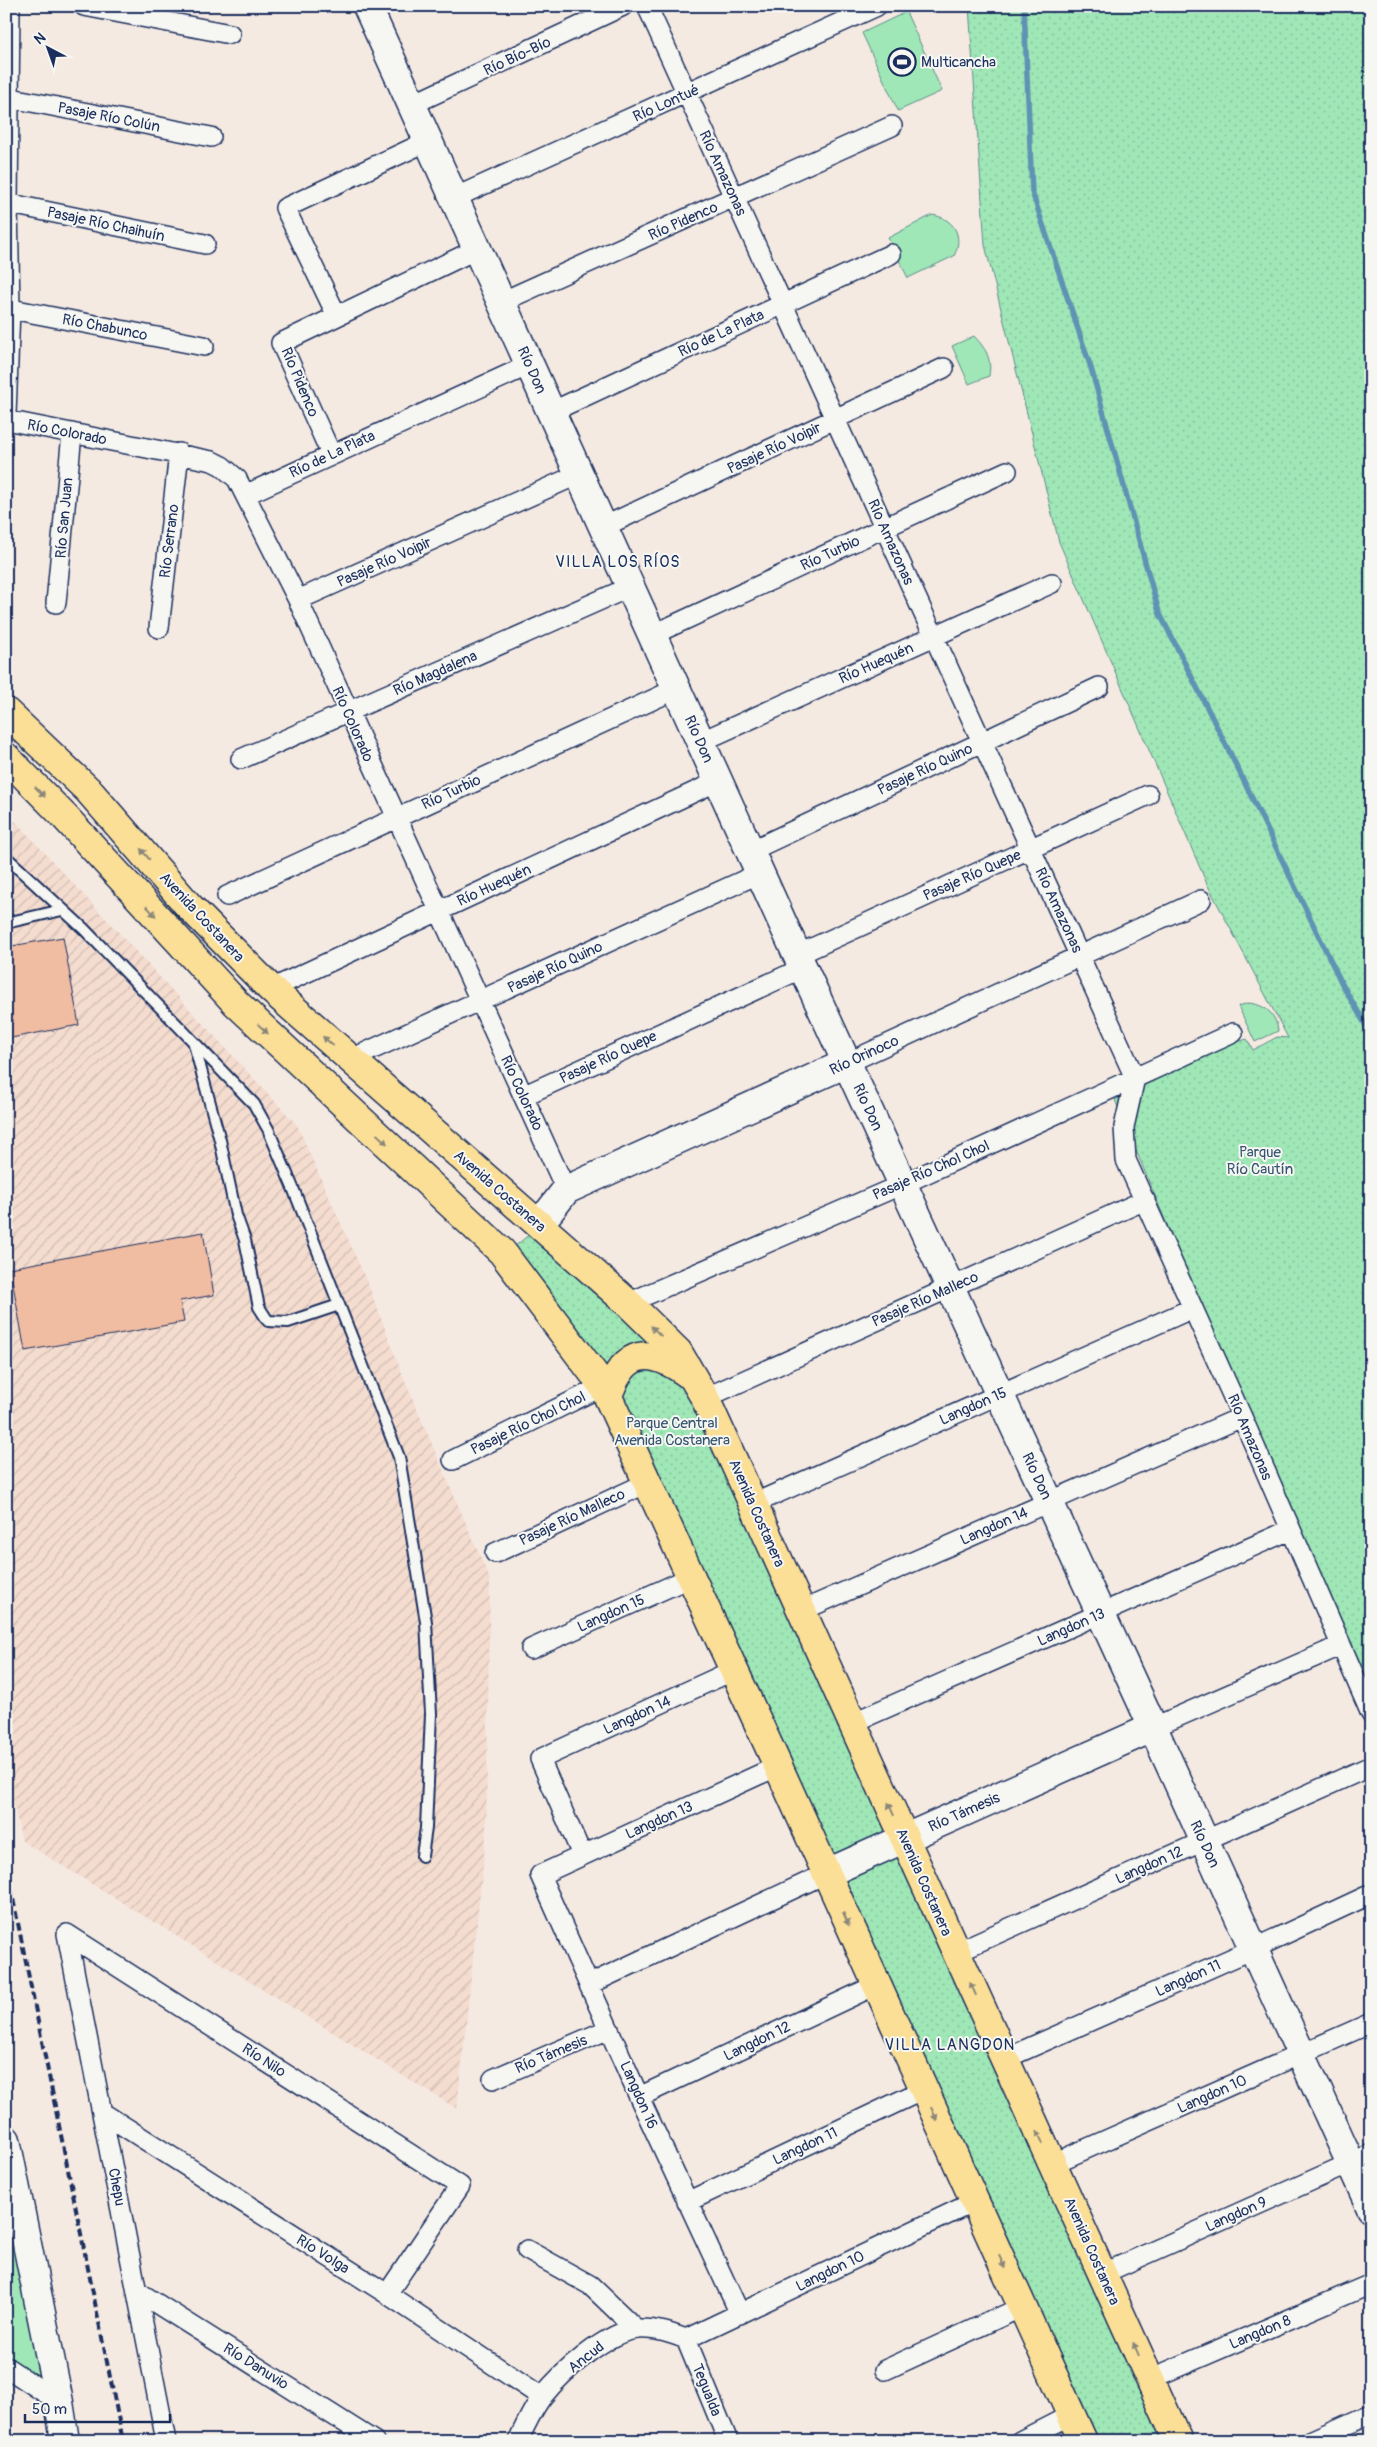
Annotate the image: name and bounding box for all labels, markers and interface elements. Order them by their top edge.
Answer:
north arrow [22,22,72,72]
text: N [31,29,49,48]
street label: Río Bío-Bío [481,33,554,80]
sports icon: Multicancha [887,47,917,77]
place label: Multicancha [921,53,996,72]
street label: Río Lontué [630,80,702,126]
street label: Pasaje Río Colún [56,98,162,137]
street label: Río Amazonas [695,128,751,219]
street label: Río Pidenco [646,198,721,245]
street label: Pasaje Río Chaihuín [45,203,166,246]
street label: Río de La Plata [675,305,767,362]
street label: Río Chabunco [61,310,149,345]
street label: Río Pidenco [276,344,323,420]
street label: Río Don [513,344,550,397]
street label: Río Colorado [26,415,108,450]
street label: Pasaje Río Voipir [724,418,825,479]
street label: Río de La Plata [286,426,378,483]
street label: Río San Juan [52,477,77,559]
street label: Río Amazonas [863,496,918,588]
street label: Río Serrano [156,503,183,579]
street label: Río Turbio [798,532,863,575]
street label: Pasaje Río Voipir [334,533,435,592]
district label: VILLA LOS RÍOS [555,552,681,572]
street label: Río Huequén [836,639,916,688]
street label: Río Magdalena [390,646,480,700]
street label: Río Colorado [327,684,378,765]
street label: Río Don [680,713,717,766]
street label: Pasaje Río Quino [875,739,976,800]
street label: Río Turbio [419,771,484,814]
one-way arrow [34,786,46,798]
street label: Pasaje Río Quepe [920,845,1025,906]
one-way arrow [139,848,150,861]
street label: Río Huequén [454,860,534,911]
street label: Río Amazonas [1031,865,1087,956]
street label: Avenida Costanera [155,868,248,966]
one-way arrow [145,905,157,917]
street label: Pasaje Río Quino [505,937,606,998]
one-way arrow [256,1023,268,1035]
street label: Pasaje Río Quepe [557,1026,660,1088]
street label: Río Orinoco [827,1031,902,1080]
one-way arrow [323,1035,335,1047]
street label: Río Colorado [496,1053,547,1134]
street label: Río Don [848,1081,887,1134]
one-way arrow [375,1133,387,1145]
street label: Pasaje Río Chol Chol [870,1136,992,1205]
park label: Parque Río Cautín [1227,1143,1293,1179]
street label: Avenida Costanera [450,1146,550,1237]
street label: Pasaje Río Malleco [869,1267,981,1331]
one-way arrow [651,1325,663,1337]
street label: Langdon 15 [937,1383,1010,1430]
street label: Pasaje Río Chol Chol [468,1387,589,1460]
street label: Río Amazonas [1223,1391,1276,1483]
park label: Parque Central Avenida Costanera [614,1414,730,1450]
street label: Río Don [1017,1450,1056,1503]
street label: Avenida Costanera [724,1456,789,1570]
street label: Pasaje Río Malleco [516,1485,628,1550]
street label: Langdon 14 [957,1503,1031,1550]
street label: Langdon 15 [575,1590,648,1637]
street label: Langdon 13 [1034,1604,1108,1651]
street label: Langdon 14 [600,1691,674,1739]
street label: Río Támesis [925,1788,1003,1837]
street label: Langdon 13 [622,1797,696,1844]
one-way arrow [887,1802,895,1816]
street label: Río Don [1185,1818,1224,1871]
street label: Avenida Costanera [891,1825,956,1939]
street label: Langdon 12 [1112,1842,1186,1889]
one-way arrow [841,1911,850,1926]
street label: Langdon 11 [1153,1956,1224,2001]
one-way arrow [968,1982,976,1996]
street label: Langdon 12 [721,2017,794,2066]
street label: Río Támesis [512,2031,590,2078]
district label: VILLA LANGDON [885,2035,1015,2055]
street label: Río Nilo [238,2039,289,2082]
street label: Langdon 16 [615,2058,662,2132]
street label: Langdon 10 [1175,2071,1250,2118]
one-way arrow [931,2107,939,2121]
street label: Langdon 11 [770,2123,841,2170]
one-way arrow [1035,2130,1043,2144]
street label: Chepu [104,2166,129,2208]
street label: Langdon 9 [1202,2192,1270,2236]
street label: Avenida Costanera [1059,2194,1124,2308]
street label: Río Volga [293,2231,353,2278]
street label: Langdon 10 [793,2247,868,2296]
one-way arrow [998,2255,1006,2269]
street label: Langdon 8 [1226,2311,1294,2354]
street label: Ancud [564,2337,608,2377]
street label: Río Danuvio [219,2339,292,2394]
one-way arrow [1131,2341,1140,2356]
street label: Tegualda [687,2361,726,2419]
scale bar [25,2392,170,2424]
text: 50 m [32,2400,67,2419]

